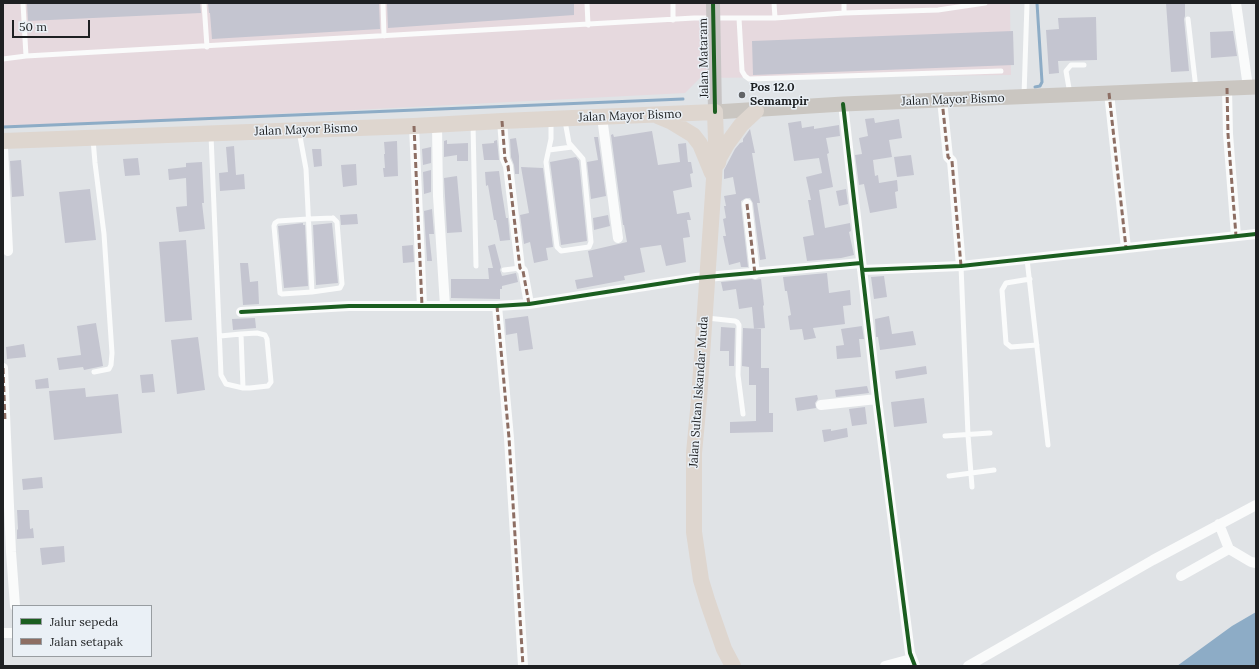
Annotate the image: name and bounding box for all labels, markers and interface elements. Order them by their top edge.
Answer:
scale bar [14,12,92,38]
street label: Jalan Mataram [696,18,712,98]
text: 50 m [19,19,47,34]
place label: Pos 12.0 Semampir [750,81,809,109]
marker: Pos 12.0 Semampir [737,90,747,100]
street label: Jalan Mayor Bismo [901,91,1005,109]
street label: Jalan Mayor Bismo [578,107,682,125]
street label: Jalan Mayor Bismo [254,121,358,139]
street label: Jalan Sultan Iskandar Muda [687,316,711,468]
legend [12,605,152,657]
text: Jalur sepeda [50,614,118,629]
text: Jalan setapak [50,634,123,649]

